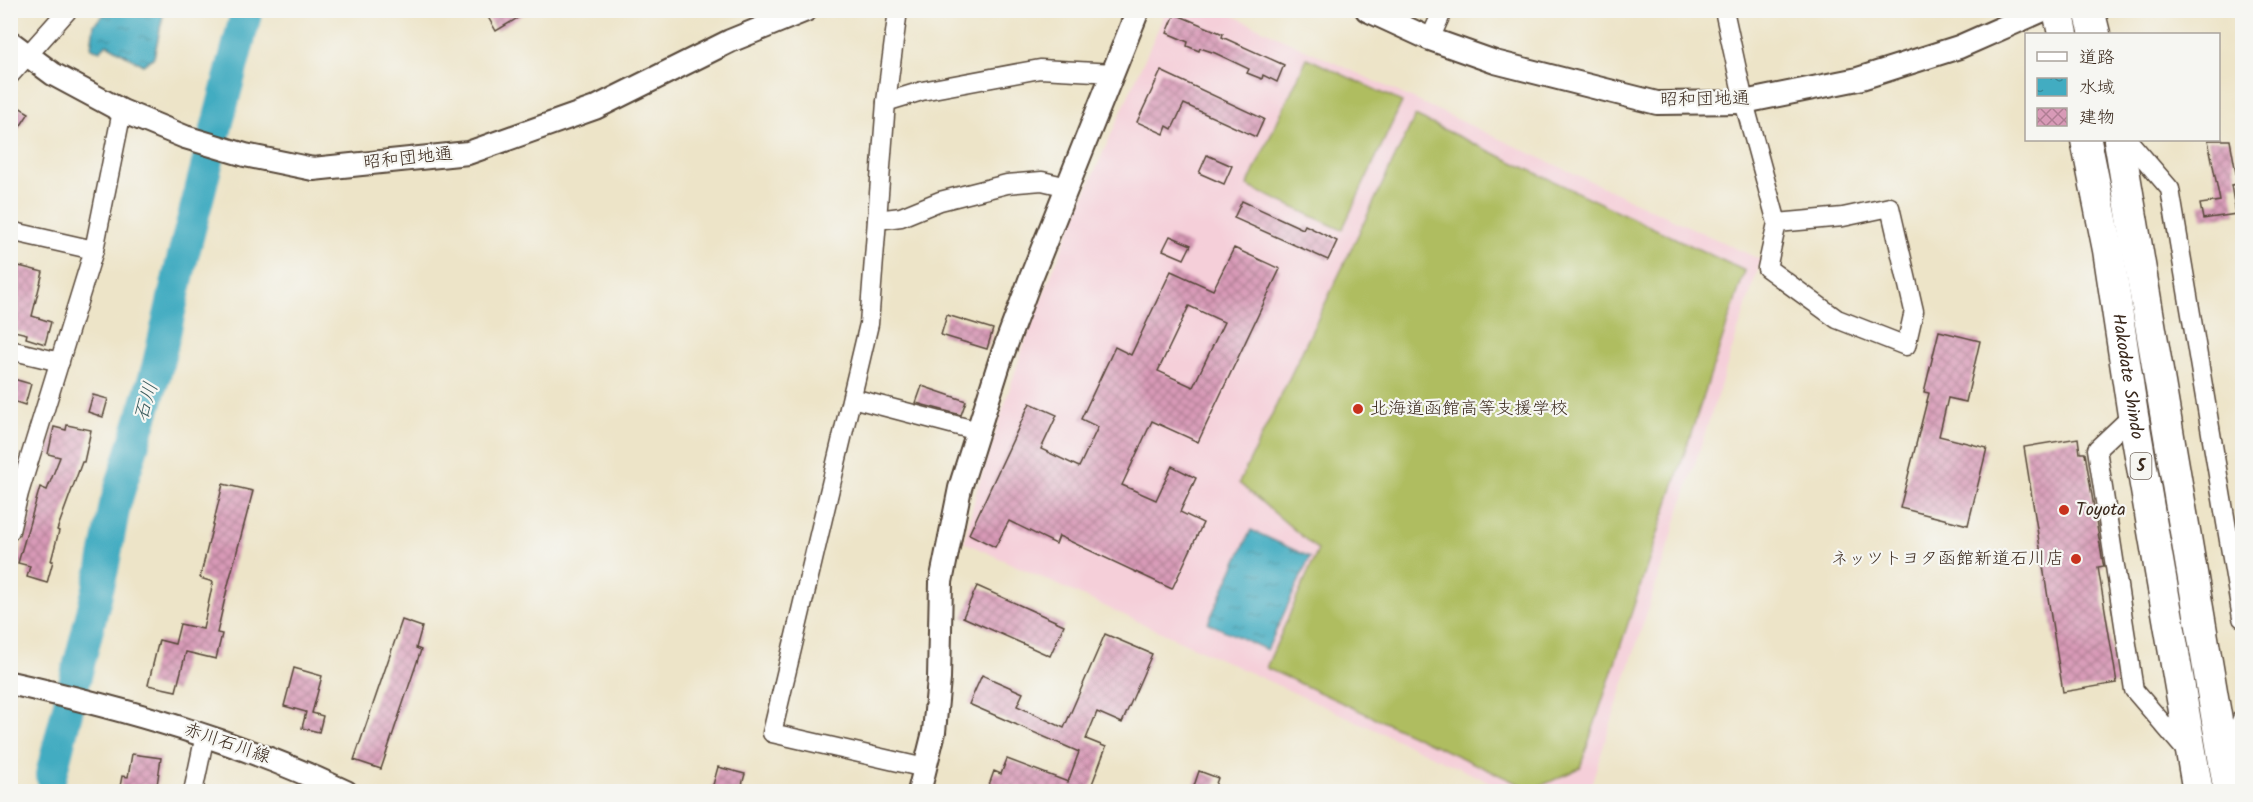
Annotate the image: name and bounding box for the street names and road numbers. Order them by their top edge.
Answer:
street label: 昭和団地通 [1660,85,1750,115]
street label: 昭和団地通 [362,140,454,178]
street label: Hakodate Shindo [2103,311,2151,442]
road number: 5 [2130,453,2152,479]
street label: 赤川石川線 [180,716,274,772]

